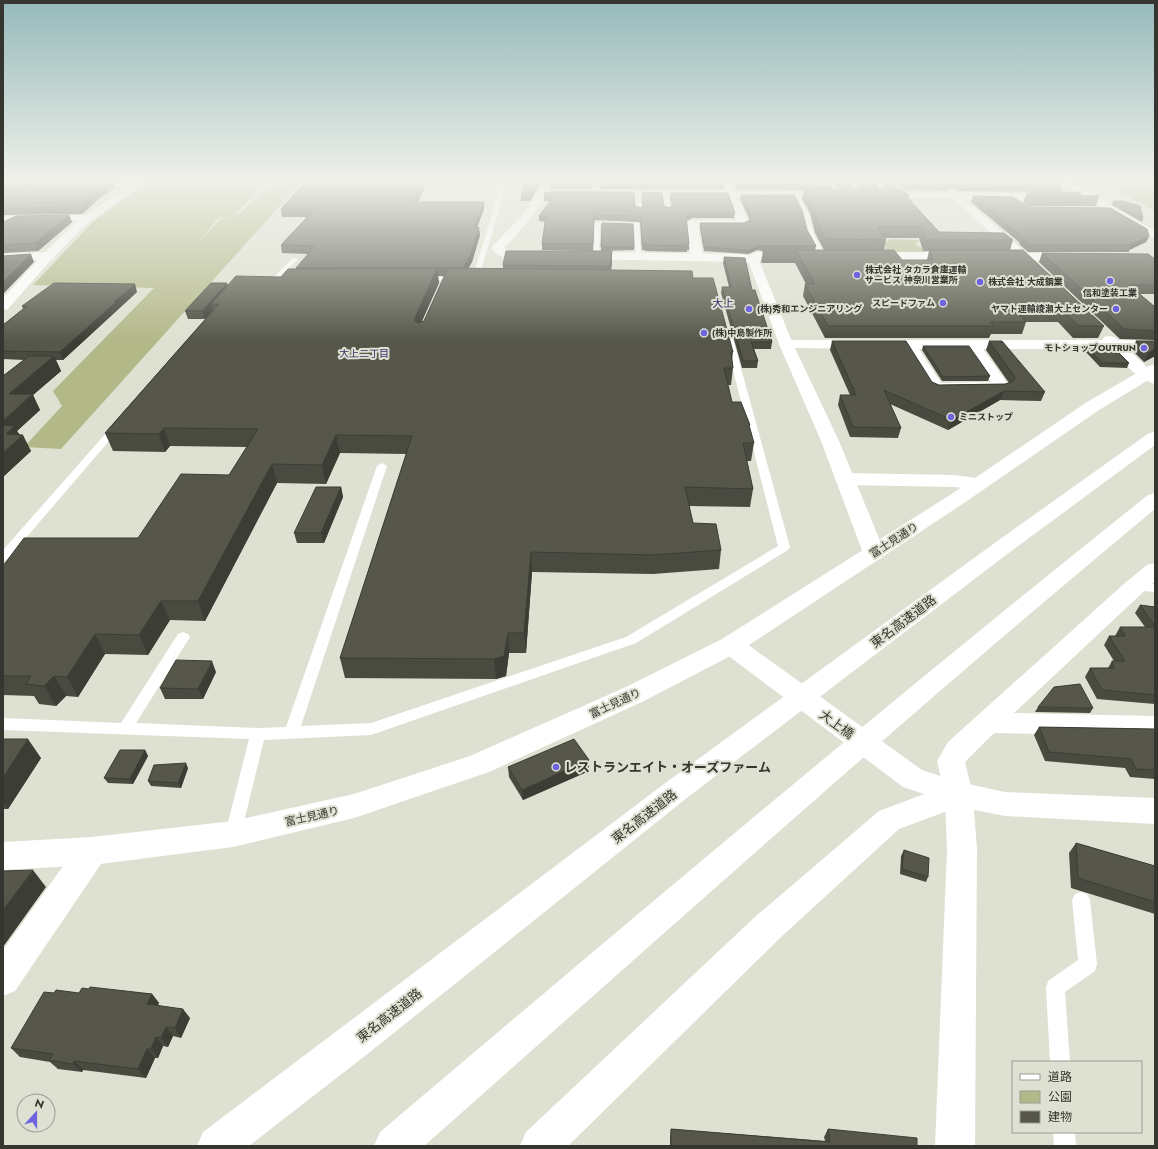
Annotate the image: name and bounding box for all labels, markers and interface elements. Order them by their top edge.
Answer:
place label: 株式会社 タカラ倉庫運輸 サービス 神奈川営業所 [865,263,967,286]
marker: 株式会社 タカラ倉庫運輸 サービス 神奈川営業所 [852,270,862,280]
place label: 株式会社 大成鋼業 [988,275,1063,288]
marker: 信和塗装工業 [1105,276,1115,286]
marker: 株式会社 大成鋼業 [975,277,985,287]
place label: 信和塗装工業 [1082,286,1137,299]
district label: 大上 [712,295,734,311]
place label: スピードファム [872,296,935,309]
marker: スピードファム [938,298,948,308]
place label: (株)秀和エンジニアリング [757,302,862,315]
place label: ヤマト運輸綾瀬大上センター [991,302,1108,315]
marker: (株)秀和エンジニアリング [744,304,754,314]
marker: ヤマト運輸綾瀬大上センター [1111,304,1121,314]
place label: (株)中島製作所 [712,326,772,339]
marker: (株)中島製作所 [699,328,709,338]
place label: モトショップOUTRUN [1044,341,1136,354]
marker: モトショップOUTRUN [1139,343,1149,353]
district label: 大上二丁目 [339,346,389,361]
place label: ミニストップ [959,410,1013,423]
marker: ミニストップ [946,412,956,422]
street label: 富士見通り [867,518,921,562]
street label: 東名高速道路 [866,590,940,652]
street label: 富士見通り [587,684,643,722]
street label: 大上橋 [815,705,858,744]
place label: レストランエイト・オーズファーム [564,758,771,777]
marker: レストランエイト・オーズファーム [551,762,561,772]
street label: 東名高速道路 [608,785,681,848]
street label: 富士見通り [283,802,341,830]
street label: 東名高速道路 [353,984,426,1047]
legend [1012,1061,1142,1133]
text: 道路 [1048,1068,1072,1086]
text: 公園 [1048,1088,1072,1106]
north arrow [16,1093,56,1133]
text: N [33,1095,47,1113]
text: 建物 [1048,1108,1072,1126]

